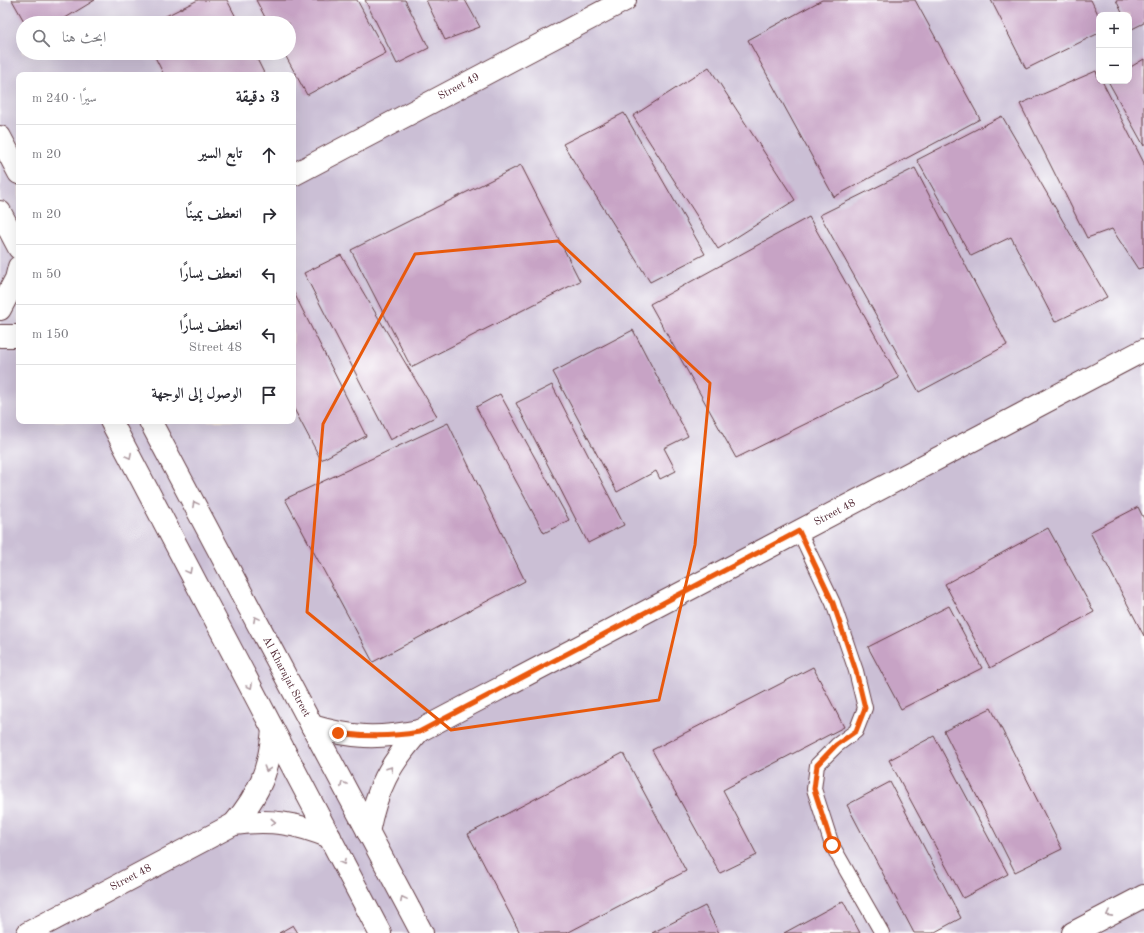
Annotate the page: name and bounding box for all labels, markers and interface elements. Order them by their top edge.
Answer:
map controls [1096,12,1132,84]
button: + [1096,12,1132,48]
search box [16,16,296,60]
icon: search [30,27,52,49]
text: ابحث هنا [62,31,106,46]
button: − [1096,48,1132,84]
street label: Street 49 [437,72,481,102]
text: 3 دقيقة [236,89,280,106]
text: سيرًا · 240 m [32,92,97,105]
icon: ahead [258,144,280,166]
text: تابع السير [199,147,242,162]
text: 20 m [32,148,61,161]
icon: right [258,204,280,226]
text: انعطف يمينًا [186,207,242,222]
text: 20 m [32,208,61,221]
icon: left [258,264,280,286]
text: انعطف يسارًا [180,267,242,282]
text: 50 m [32,268,61,281]
text: انعطف يسارًا [180,319,242,334]
icon: left [258,324,280,346]
text: 150 m [32,328,69,341]
text: Street 48 [189,341,242,354]
icon: arrive [258,384,280,406]
text: الوصول إلى الوجهة [151,387,242,402]
one-way arrow [124,451,131,459]
street label: Street 48 [813,498,857,528]
one-way arrow [192,501,199,509]
one-way arrow [185,566,192,574]
one-way arrow [253,616,260,623]
street label: Al Kharajat Street [260,635,312,719]
one-way arrow [245,681,253,689]
route end [329,724,347,742]
one-way arrow [263,765,272,772]
one-way arrow [385,766,393,773]
one-way arrow [340,780,347,788]
one-way arrow [270,817,276,826]
route start [823,836,841,854]
one-way arrow [338,858,346,866]
street label: Street 48 [109,863,153,893]
one-way arrow [401,895,408,903]
one-way arrow [1106,909,1114,917]

